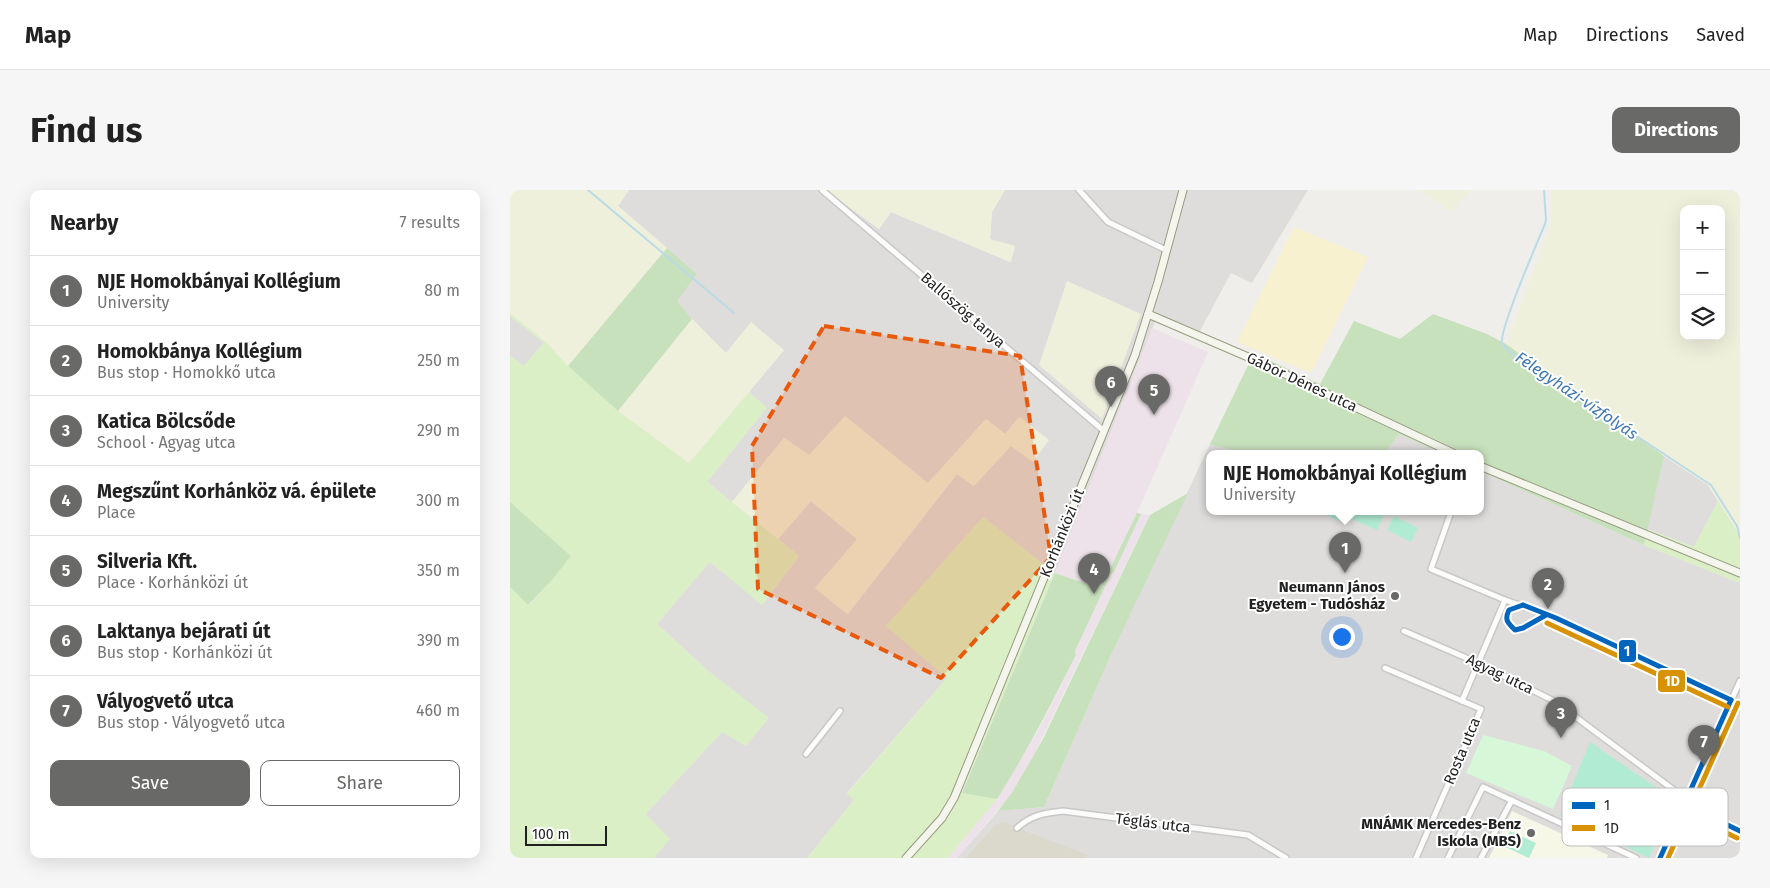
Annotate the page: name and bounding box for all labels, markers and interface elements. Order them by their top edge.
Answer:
text: Map [25,21,71,49]
text: Map [1523,24,1558,46]
text: Directions [1586,24,1668,46]
text: Saved [1696,24,1745,46]
button: Directions [1612,107,1740,153]
text: Find us [30,109,142,151]
map controls [1680,205,1725,340]
button: + [1680,205,1725,250]
text: Nearby [50,210,118,236]
text: 7 results [400,213,460,232]
button: − [1680,250,1725,295]
street label: Ballószög tanya [917,268,1009,352]
text: NJE Homokbányai Kollégium [97,270,341,293]
text: 1 [62,281,70,300]
text: 80 m [424,281,460,300]
text: University [97,293,170,312]
button: layers [1680,295,1725,340]
text: Homokbánya Kollégium [97,340,302,363]
water label: Félegyházi-vízfolyás [1512,347,1641,443]
street label: Gábor Dénes utca [1244,348,1360,416]
text: 2 [62,351,70,370]
text: 250 m [417,351,460,370]
text: Bus stop · Homokkő utca [97,363,276,382]
pin: 6 [1095,366,1127,407]
pin: 5 [1138,374,1170,415]
text: Katica Bölcsőde [97,410,235,433]
text: 3 [62,421,70,440]
text: 290 m [417,421,460,440]
text: School · Agyag utca [97,433,236,452]
popup [1206,450,1484,515]
text: NJE Homokbányai Kollégium [1223,462,1467,485]
text: Megszűnt Korhánköz vá. épülete [97,480,376,503]
text: University [1223,485,1296,504]
street label: Korhánközi út [1036,486,1088,580]
text: 4 [61,491,71,510]
text: 300 m [416,491,460,510]
text: Place [97,503,136,522]
pin: 1 [1329,532,1361,573]
text: Silveria Kft. [97,550,197,573]
pin: 4 [1078,553,1110,594]
text: 5 [62,561,70,580]
text: 350 m [417,561,460,580]
pin: 2 [1532,568,1564,609]
text: Place · Korhánközi út [97,573,248,592]
place label: Neumann János Egyetem - Tudósház [1249,578,1385,613]
marker: Neumann János Egyetem - Tudósház [1389,590,1401,602]
text: Laktanya bejárati út [97,620,271,643]
your location [1329,624,1355,650]
text: 6 [61,631,71,650]
text: 390 m [417,631,460,650]
line badge: 1 [1618,639,1637,663]
text: Bus stop · Korhánközi út [97,643,272,662]
text: 1 [1624,643,1630,660]
street label: Agyag utca [1464,650,1536,698]
line badge: 1D [1657,669,1686,693]
text: 1D [1664,673,1680,690]
text: Vályogvető utca [97,690,234,713]
pin: 3 [1545,697,1577,738]
text: 7 [62,701,70,720]
text: 460 m [416,701,460,720]
text: Bus stop · Vályogvető utca [97,713,285,732]
street label: Rosta utca [1440,715,1484,787]
pin: 7 [1688,725,1720,766]
button: Save [50,760,250,806]
button: Share [260,760,460,806]
legend [1562,788,1728,846]
text: 1 [1604,797,1610,814]
street label: Téglás utca [1115,809,1191,837]
place label: MNÁMK Mercedes-Benz Iskola (MBS) [1361,815,1521,850]
text: 1D [1604,820,1619,837]
scale bar [525,823,608,846]
text: 100 m [532,826,569,843]
marker: MNÁMK Mercedes-Benz Iskola (MBS) [1525,827,1537,839]

